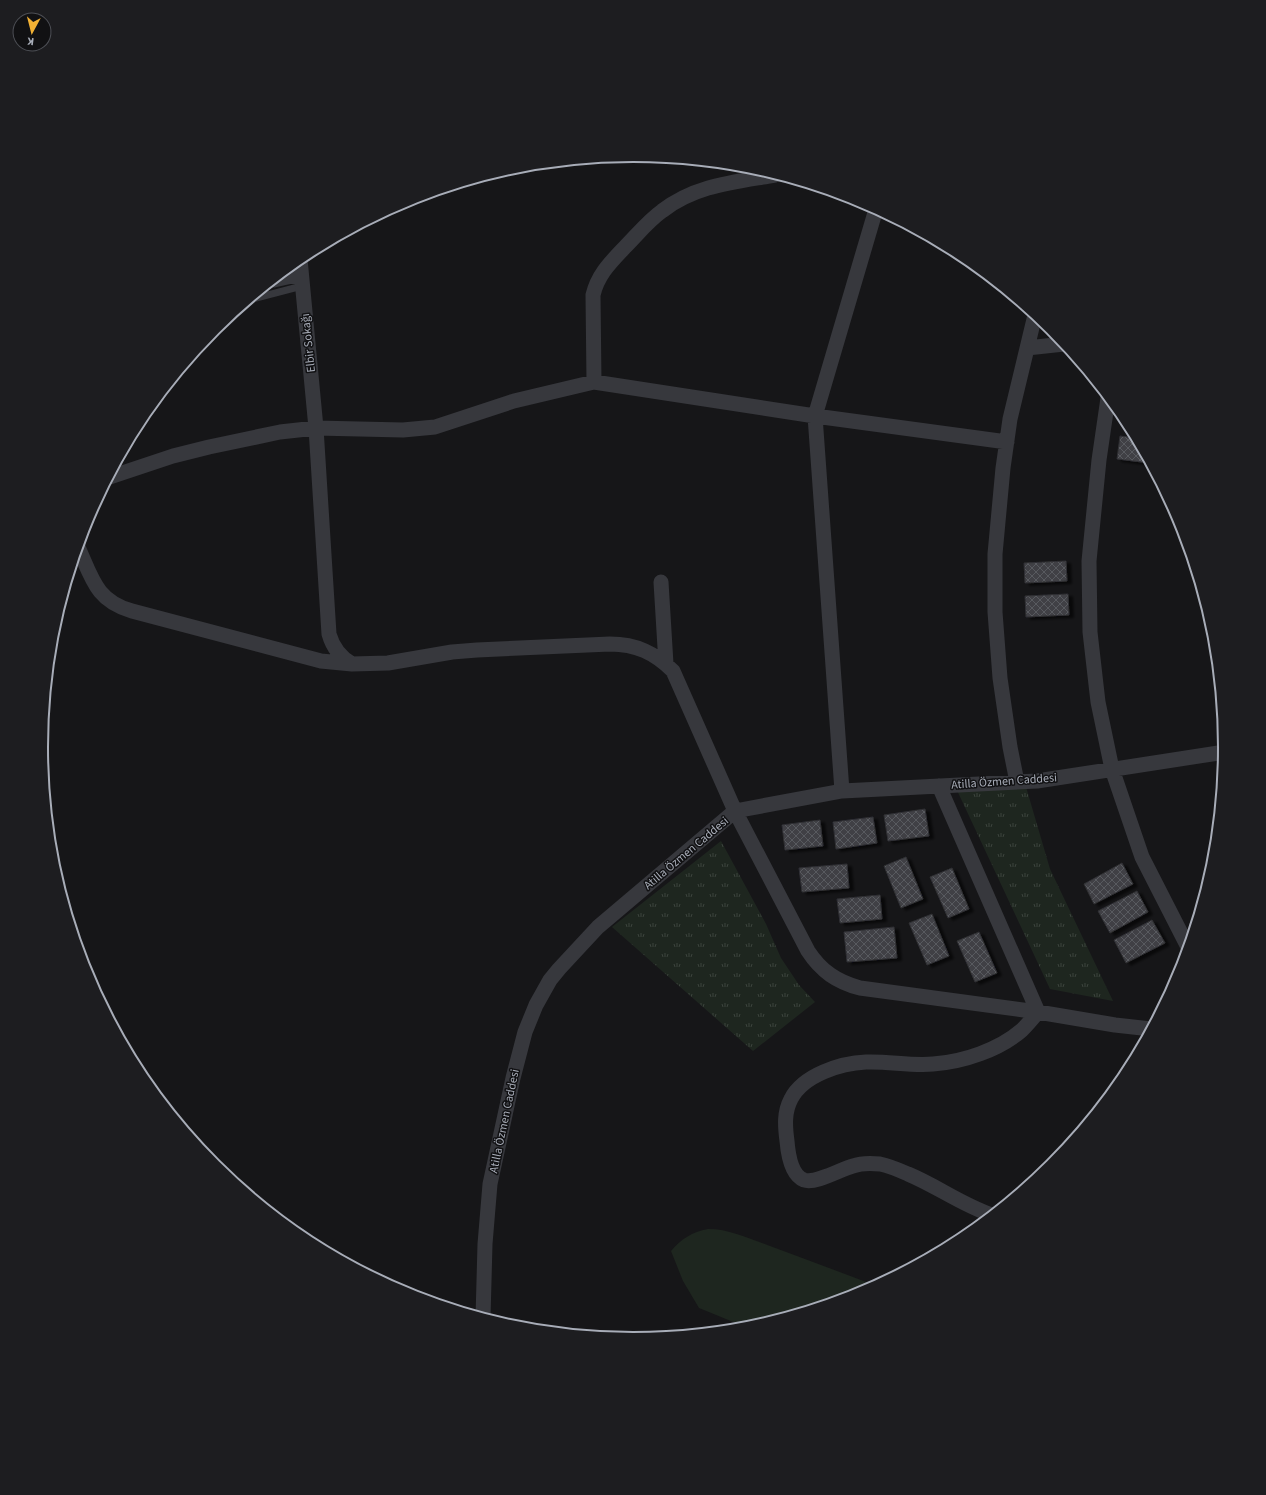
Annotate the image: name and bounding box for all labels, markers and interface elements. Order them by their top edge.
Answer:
north arrow [12,12,52,52]
text: K [26,34,35,49]
street label: Elbir Sokağı [297,313,320,373]
street label: Atilla Özmen Caddesi [951,769,1058,794]
street label: Atilla Özmen Caddesi [640,813,732,894]
street label: Atilla Özmen Caddesi [485,1067,524,1175]

